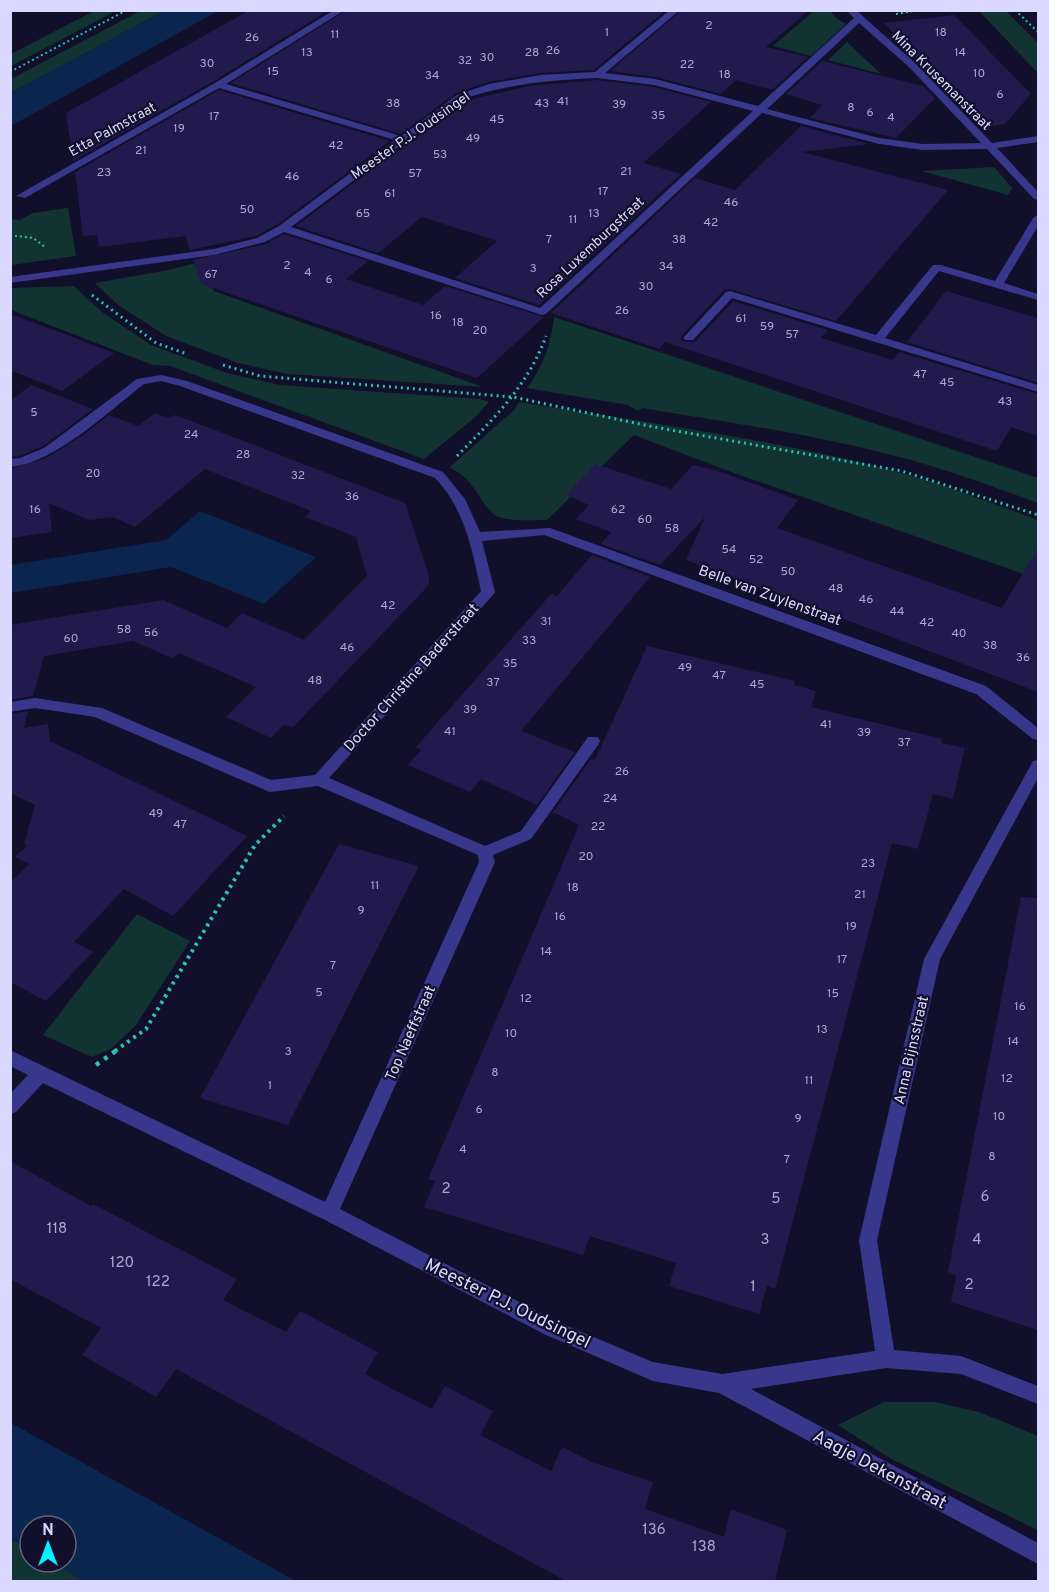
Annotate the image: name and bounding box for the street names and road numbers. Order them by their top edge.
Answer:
street label: Mina Krusemanstraat [888,28,994,134]
street label: Meester P.J. Oudsingel [348,89,474,184]
street label: Etta Palmstraat [66,99,159,161]
street label: Rosa Luxemburgstraat [534,194,648,302]
street label: Belle van Zuylenstraat [696,562,843,631]
street label: Doctor Christine Baderstraat [341,600,484,756]
street label: Top Naeffstraat [382,983,441,1085]
street label: Anna Bijnsstraat [891,994,934,1107]
street label: Meester P.J. Oudsingel [421,1254,594,1355]
street label: Aagje Dekenstraat [808,1425,950,1515]

